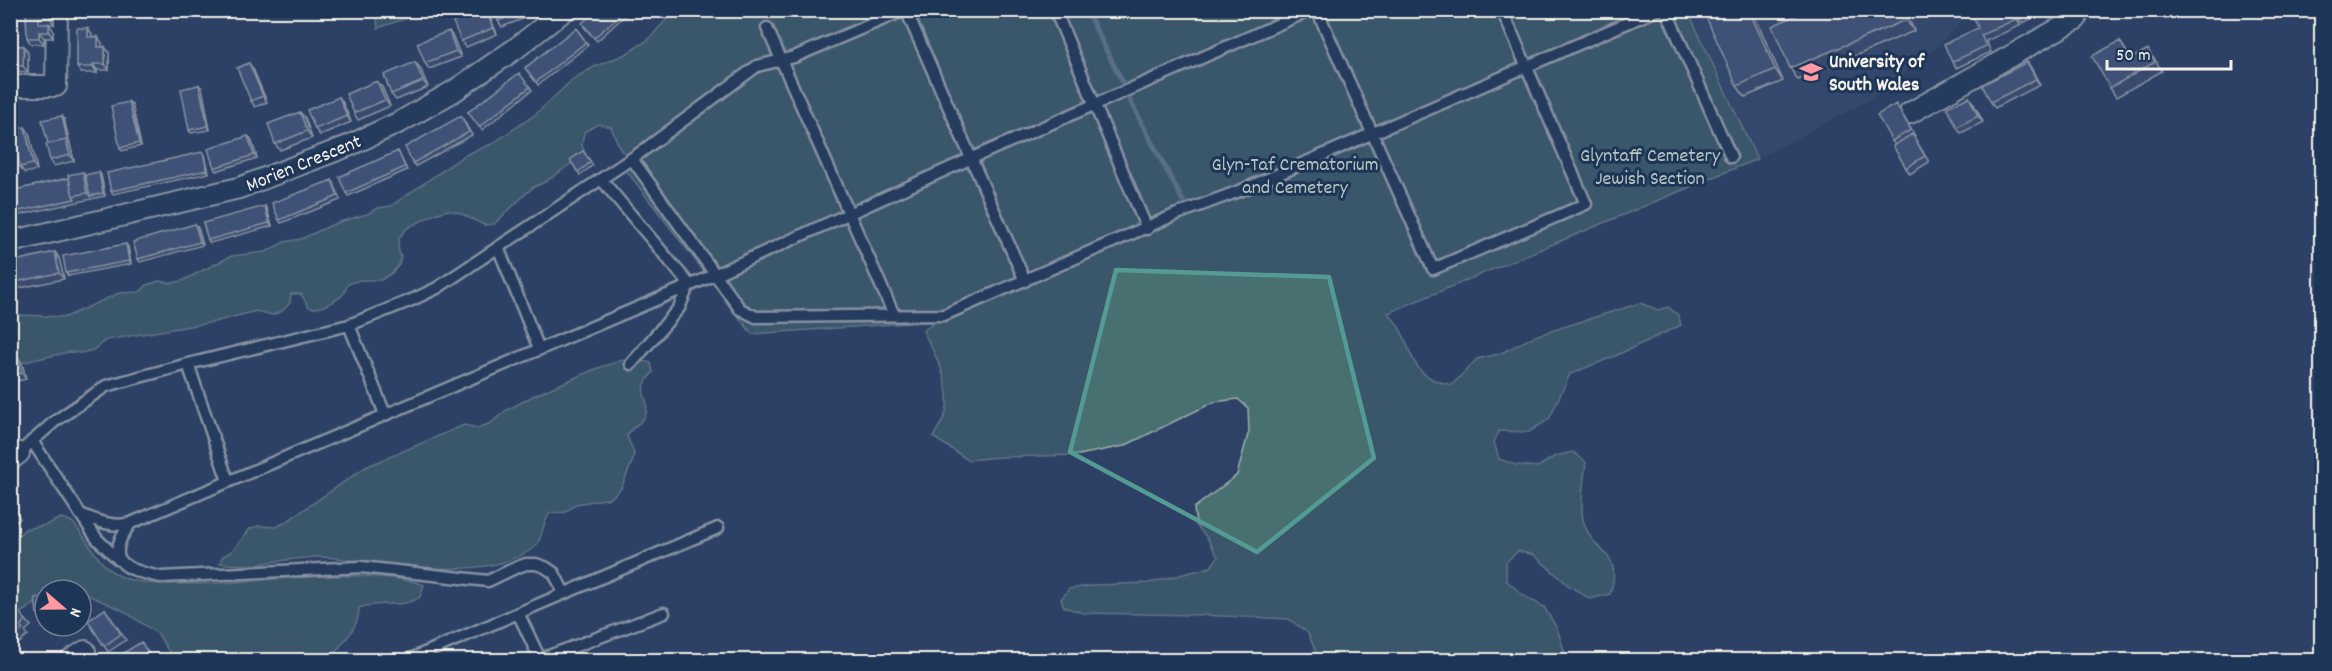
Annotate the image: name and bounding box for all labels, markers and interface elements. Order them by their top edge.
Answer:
scale bar [2107,33,2232,71]
text: 50 m [2116,44,2151,69]
place label: University of South Wales [1829,49,1925,100]
school or university icon: University of South Wales [1798,59,1824,85]
street label: Morien Crescent [242,129,366,201]
park label: Glyntaff Cemetery Jewish Section [1580,143,1721,194]
park label: Glyn-Taf Crematorium and Cemetery [1212,152,1378,203]
north arrow [33,578,93,638]
text: N [63,605,87,620]

